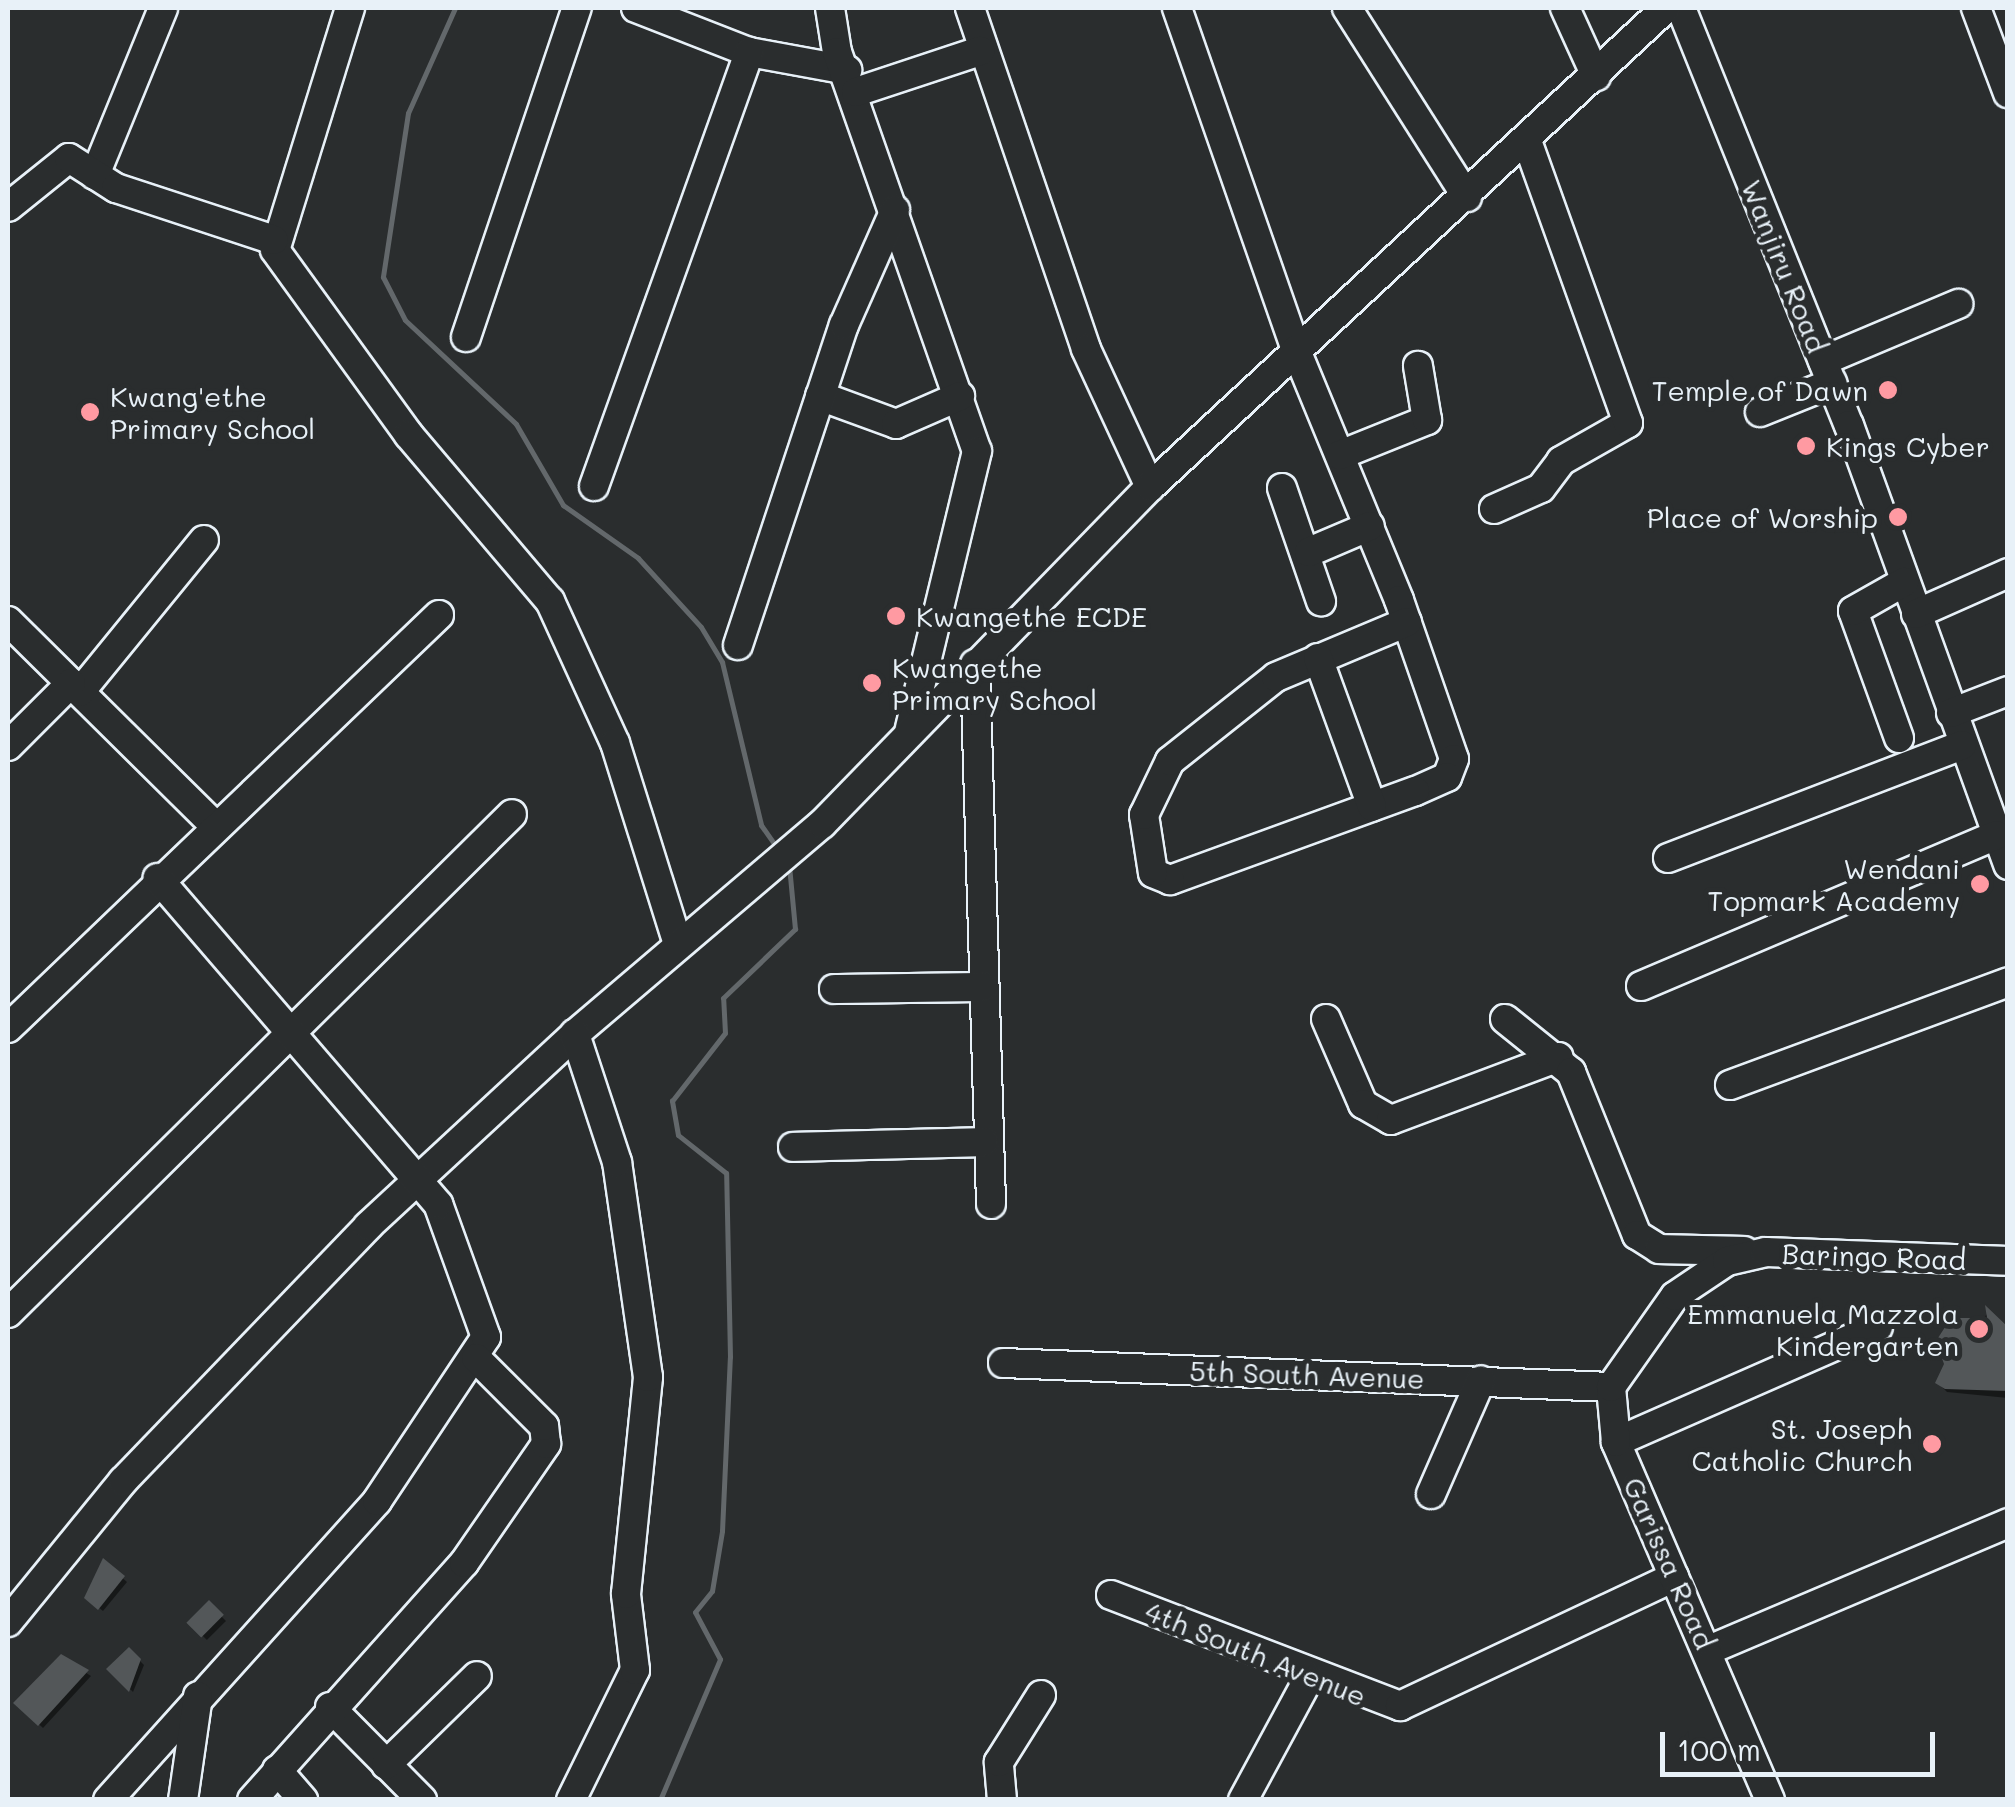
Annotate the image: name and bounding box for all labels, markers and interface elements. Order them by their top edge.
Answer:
street label: Wanjiru Road [1735,175,1835,357]
place label: Temple of Dawn [1652,373,1868,407]
place label: Kwang'ethe Primary School [110,379,315,445]
marker: Temple of Dawn [1877,379,1899,401]
marker: Kwang'ethe Primary School [79,401,101,423]
place label: Kings Cyber [1826,429,1990,463]
marker: Kings Cyber [1795,435,1817,457]
place label: Place of Worship [1647,500,1878,534]
marker: Place of Worship [1887,506,1909,528]
place label: Kwangethe ECDE [916,599,1147,633]
marker: Kwangethe ECDE [885,605,907,627]
place label: Kwangethe Primary School [892,650,1097,716]
marker: Kwangethe Primary School [861,672,883,694]
place label: Wendani Topmark Academy [1708,851,1960,917]
marker: Wendani Topmark Academy [1969,873,1991,895]
street label: Baringo Road [1781,1236,1967,1276]
place label: Emmanuela Mazzola Kindergarten [1687,1296,1959,1362]
marker: Emmanuela Mazzola Kindergarten [1968,1318,1990,1340]
street label: 5th South Avenue [1189,1353,1425,1395]
place label: St. Joseph Catholic Church [1691,1411,1912,1477]
marker: St. Joseph Catholic Church [1921,1433,1943,1455]
street label: Garissa Road [1617,1472,1723,1654]
street label: 4th South Avenue [1141,1593,1371,1713]
scale bar [1665,1712,1940,1774]
text: 100 m [1677,1729,1761,1769]

